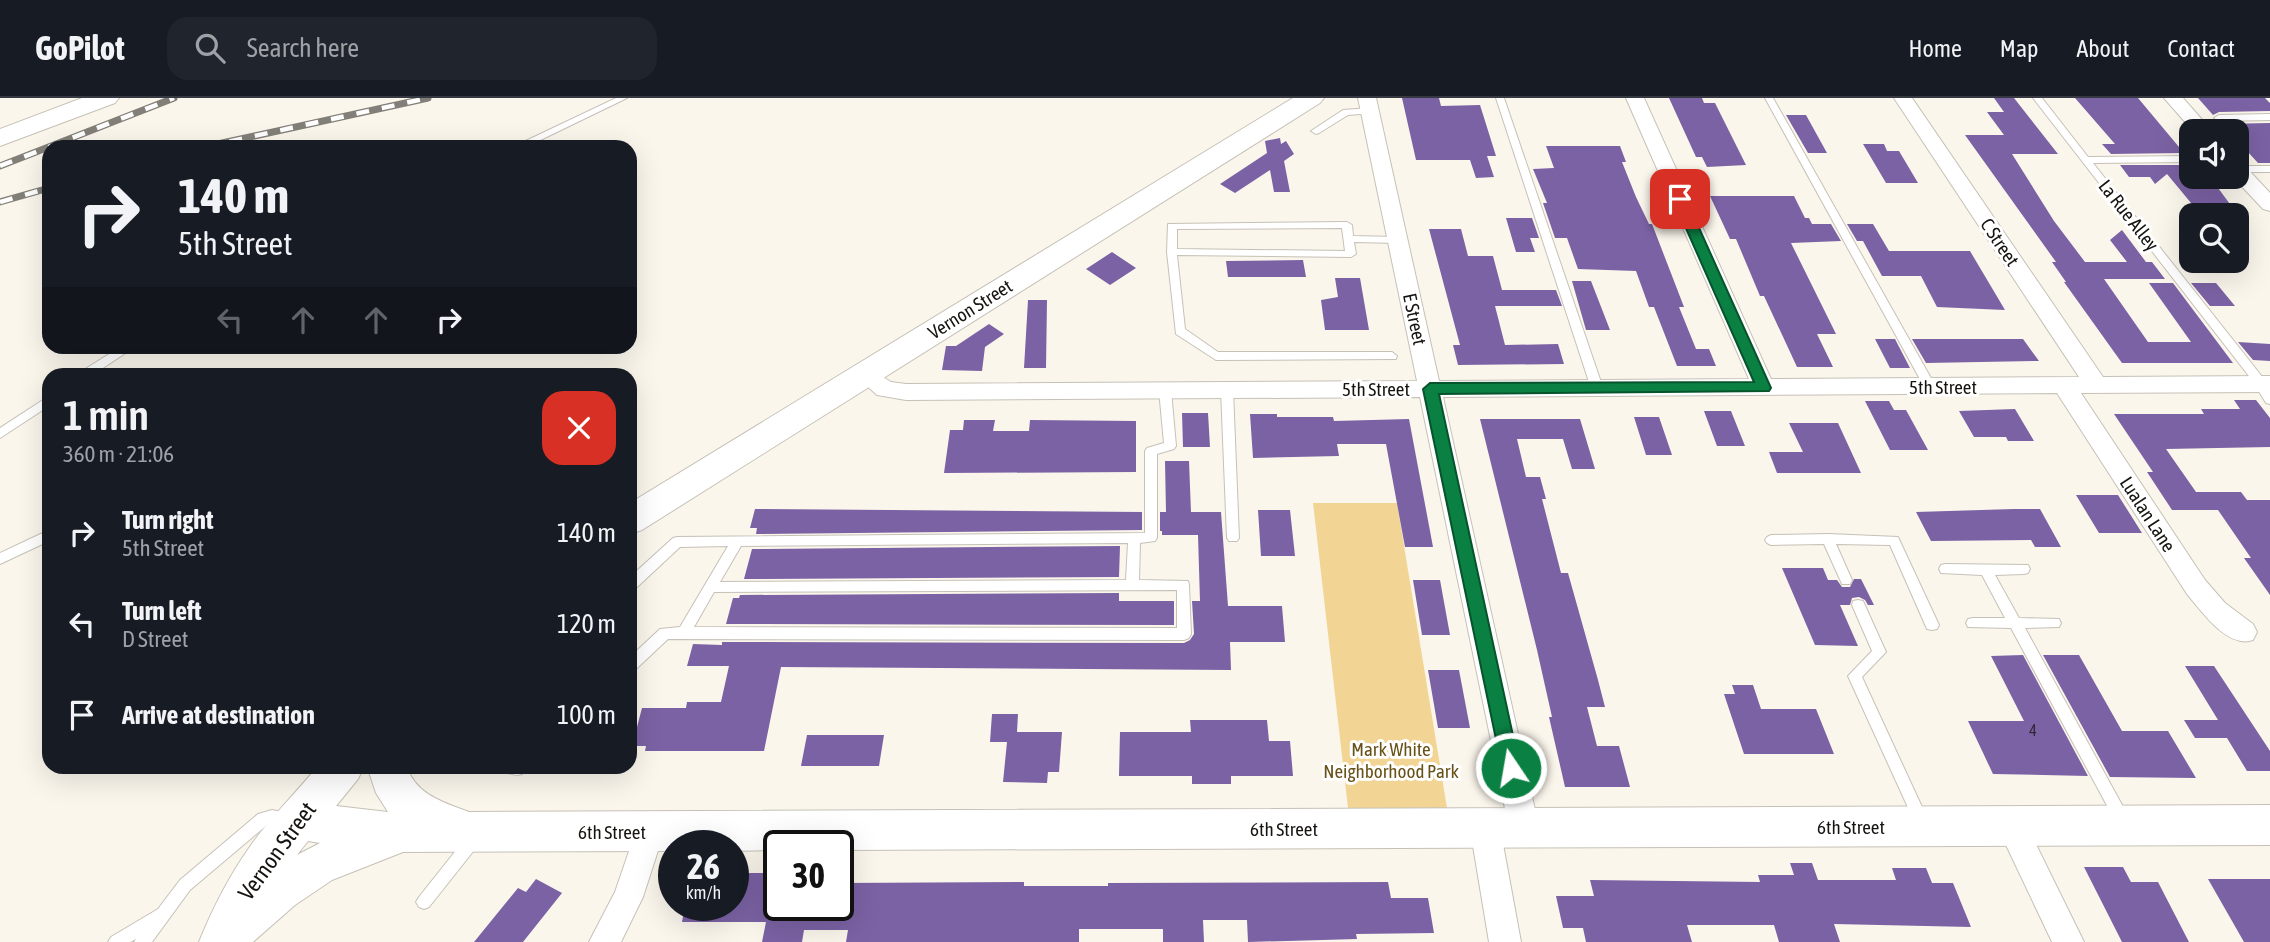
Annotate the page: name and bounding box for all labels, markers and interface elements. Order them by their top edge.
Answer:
search box [167,17,657,80]
text: GoPilot [35,29,125,67]
icon: search [191,29,229,67]
text: Search here [247,33,359,63]
text: Home [1908,35,1962,62]
text: Map [2000,35,2038,62]
text: About [2076,35,2129,62]
text: Contact [2167,35,2235,62]
map controls [2179,119,2249,273]
button: sound [2179,119,2249,189]
text: 140 m [178,167,289,223]
icon: right [63,168,154,259]
pin [1650,169,1710,229]
street label: La Rue Alley [2094,175,2164,255]
icon: arrive [1661,180,1699,218]
button: search [2179,203,2249,273]
street label: C Street [1976,214,2024,270]
text: 5th Street [178,225,292,262]
street label: Vernon Street [924,275,1016,343]
street label: E Street [1399,291,1431,347]
icon: left [211,301,249,339]
icon: ahead [284,301,322,339]
icon: ahead [357,301,395,339]
icon: right [430,301,468,339]
street label: 5th Street [1909,376,1977,398]
street label: 5th Street [1342,378,1410,400]
text: 1 min [63,391,149,439]
button: close [542,391,616,465]
text: 360 m · 21:06 [63,441,174,467]
street label: Lualan Lane [2116,472,2180,556]
text: Turn right [122,505,213,535]
icon: right [63,514,101,552]
text: 140 m [557,518,616,548]
text: 5th Street [122,535,204,561]
text: Turn left [122,596,202,626]
icon: left [63,605,101,643]
text: 120 m [557,609,616,639]
text: D Street [122,626,189,652]
icon: arrive [63,696,101,734]
text: Arrive at destination [122,700,315,730]
text: 100 m [557,700,616,730]
house number: 4 [2029,721,2037,739]
position arrow [1474,731,1548,805]
park label: Mark White Neighborhood Park [1323,738,1459,782]
street label: Vernon Street [233,797,321,905]
street label: 6th Street [1817,816,1885,838]
street label: 6th Street [1250,818,1318,840]
street label: 6th Street [578,821,646,843]
speed limit sign: 30 [763,830,854,921]
text: 26 [687,846,720,886]
text: km/h [686,882,721,903]

